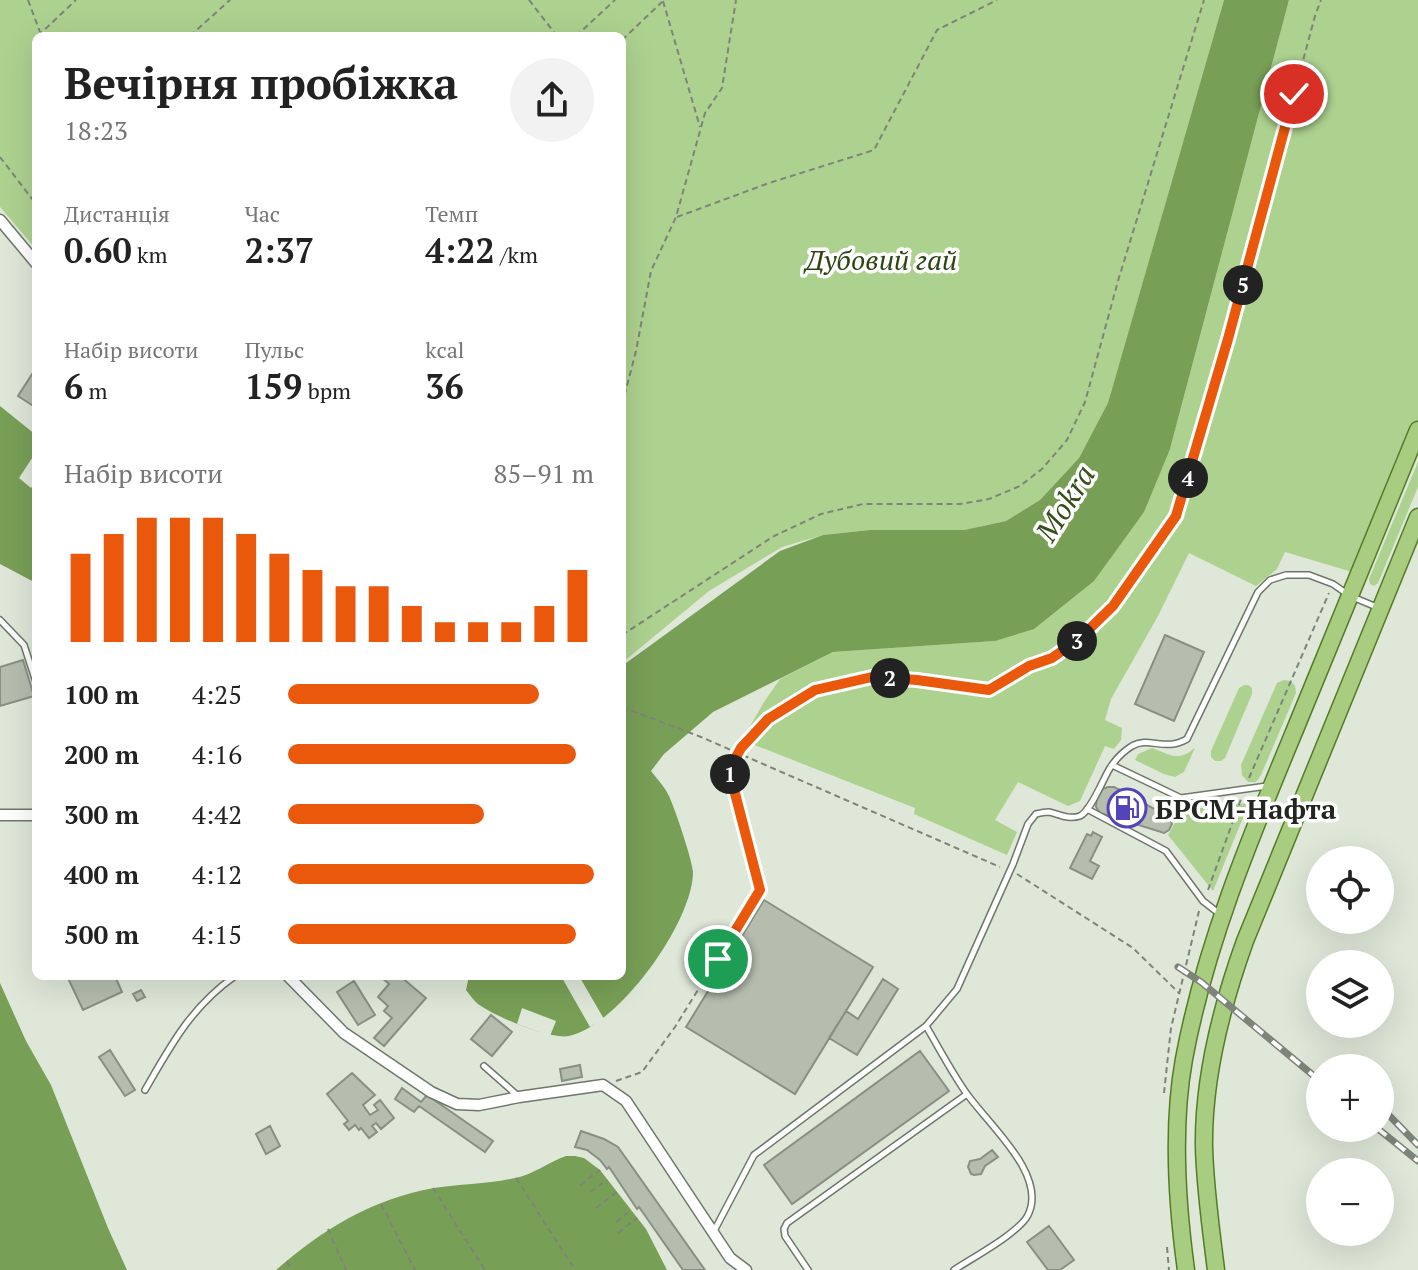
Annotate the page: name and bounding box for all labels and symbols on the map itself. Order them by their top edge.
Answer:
pin [1260,60,1328,128]
park label: Дубовий гай [803,241,957,278]
pin: 5 [1223,265,1263,305]
water label: Mokra [1026,457,1104,550]
pin: 4 [1168,458,1208,498]
pin: 3 [1057,621,1097,661]
pin: 2 [870,658,910,698]
pin: 1 [710,754,750,794]
fuel station icon: БРСМ-Нафта [1106,787,1148,829]
place label: БРСМ-Нафта [1155,790,1337,827]
pin [684,925,752,993]

